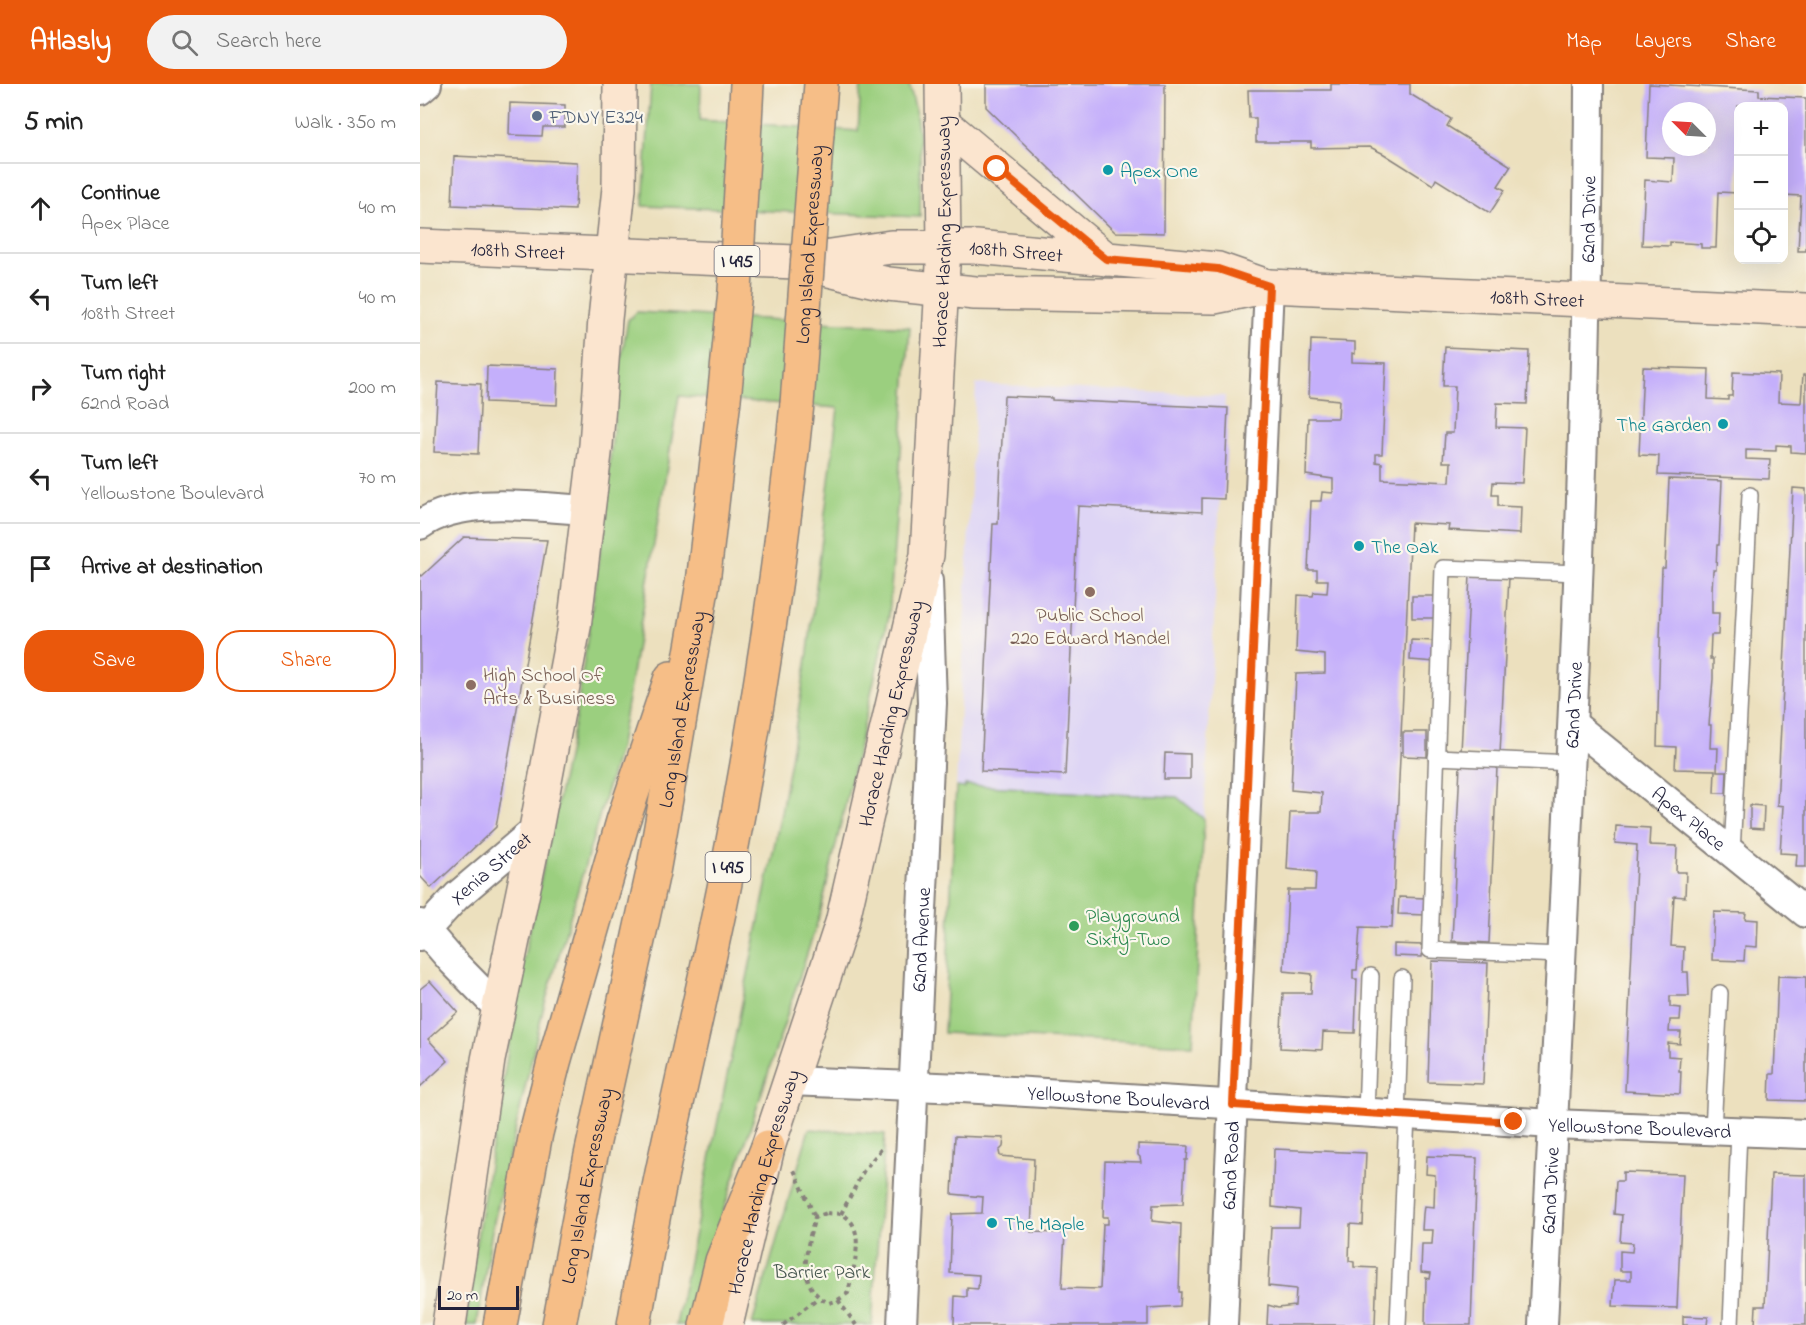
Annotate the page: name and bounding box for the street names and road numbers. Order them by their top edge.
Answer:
street label: Horace Harding Expressway [926,116,962,349]
street label: Long Island Expressway [789,144,833,345]
street label: 62nd Drive [1575,175,1605,263]
street label: 108th Street [969,235,1064,272]
street label: 108th Street [470,236,566,269]
road number: I 495 [714,246,760,276]
street label: 108th Street [1489,284,1585,317]
street label: Horace Harding Expressway [853,598,933,830]
street label: Long Island Expressway [653,609,715,810]
street label: 62nd Drive [1559,661,1592,749]
street label: Apex Place [1644,781,1731,859]
street label: Xenia Street [444,826,540,912]
road number: I 495 [706,852,750,882]
street label: 62nd Avenue [906,887,940,993]
street label: Horace Harding Expressway [722,1066,810,1298]
street label: Yellowstone Boulevard [1026,1080,1211,1120]
street label: Long Island Expressway [555,1085,622,1287]
street label: Yellowstone Boulevard [1547,1112,1732,1148]
street label: 62nd Road [1216,1120,1249,1210]
street label: 62nd Drive [1536,1146,1569,1234]

